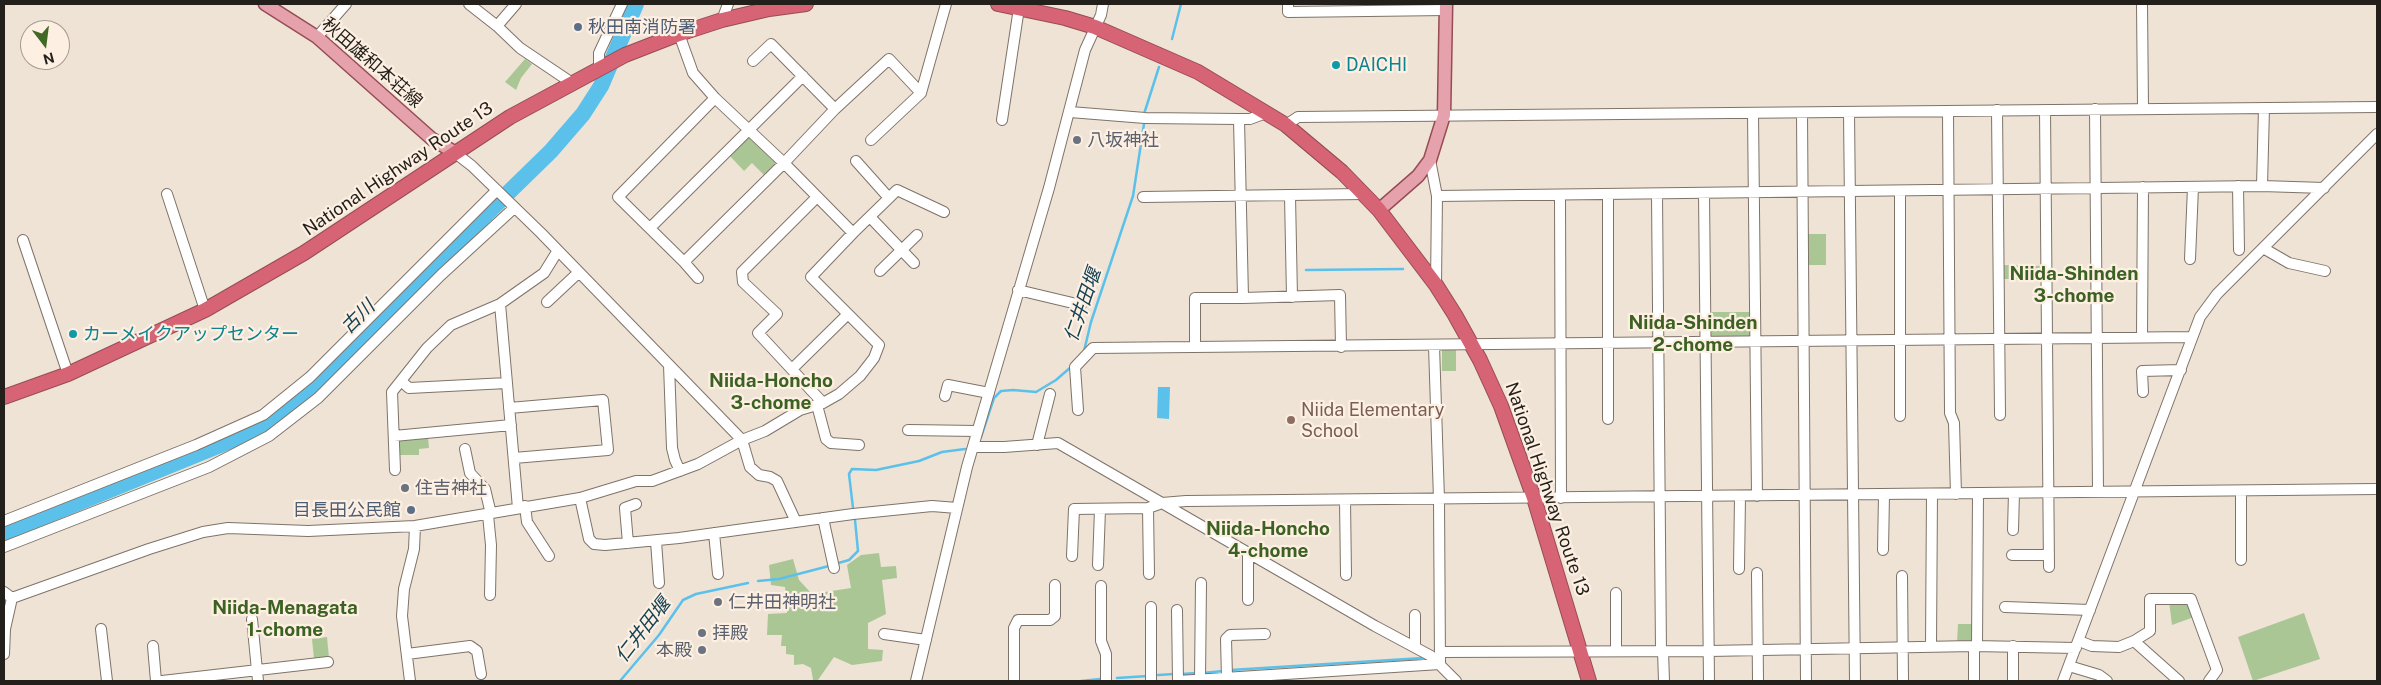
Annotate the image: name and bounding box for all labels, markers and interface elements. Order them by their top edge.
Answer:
street label: 秋田雄和本荘線 [317,14,427,112]
place label: 秋田南消防署 [588,16,696,38]
north arrow [20,20,70,70]
marker: 秋田南消防署 [572,21,584,33]
text: N [41,49,56,68]
place label: DAICHI [1346,54,1407,76]
marker: DAICHI [1330,59,1342,71]
street label: National Highway Route 13 [299,97,497,241]
place label: 八坂神社 [1087,129,1159,151]
marker: 八坂神社 [1071,134,1083,146]
district label: Niida-Shinden 3-chome [2009,263,2139,307]
water label: 仁井田堰 [1060,265,1106,345]
water label: 古川 [337,296,379,338]
district label: Niida-Shinden 2-chome [1628,312,1758,356]
place label: カーメイクアップセンター [83,323,299,345]
marker: カーメイクアップセンター [67,328,79,340]
district label: Niida-Honcho 3-chome [709,370,833,414]
street label: National Highway Route 13 [1500,379,1594,599]
place label: Niida Elementary School [1301,399,1444,442]
marker: Niida Elementary School [1285,414,1297,426]
place label: 住吉神社 [415,477,487,499]
marker: 住吉神社 [399,482,411,494]
place label: 目長田公民館 [293,499,401,521]
marker: 目長田公民館 [405,504,417,516]
district label: Niida-Honcho 4-chome [1206,518,1330,562]
place label: 仁井田神明社 [728,591,836,613]
water label: 仁井田堰 [611,593,675,667]
marker: 仁井田神明社 [712,596,724,608]
district label: Niida-Menagata 1-chome [212,597,358,641]
place label: 拝殿 [712,622,748,644]
marker: 拝殿 [696,627,708,639]
place label: 本殿 [656,639,692,661]
marker: 本殿 [696,644,708,656]

